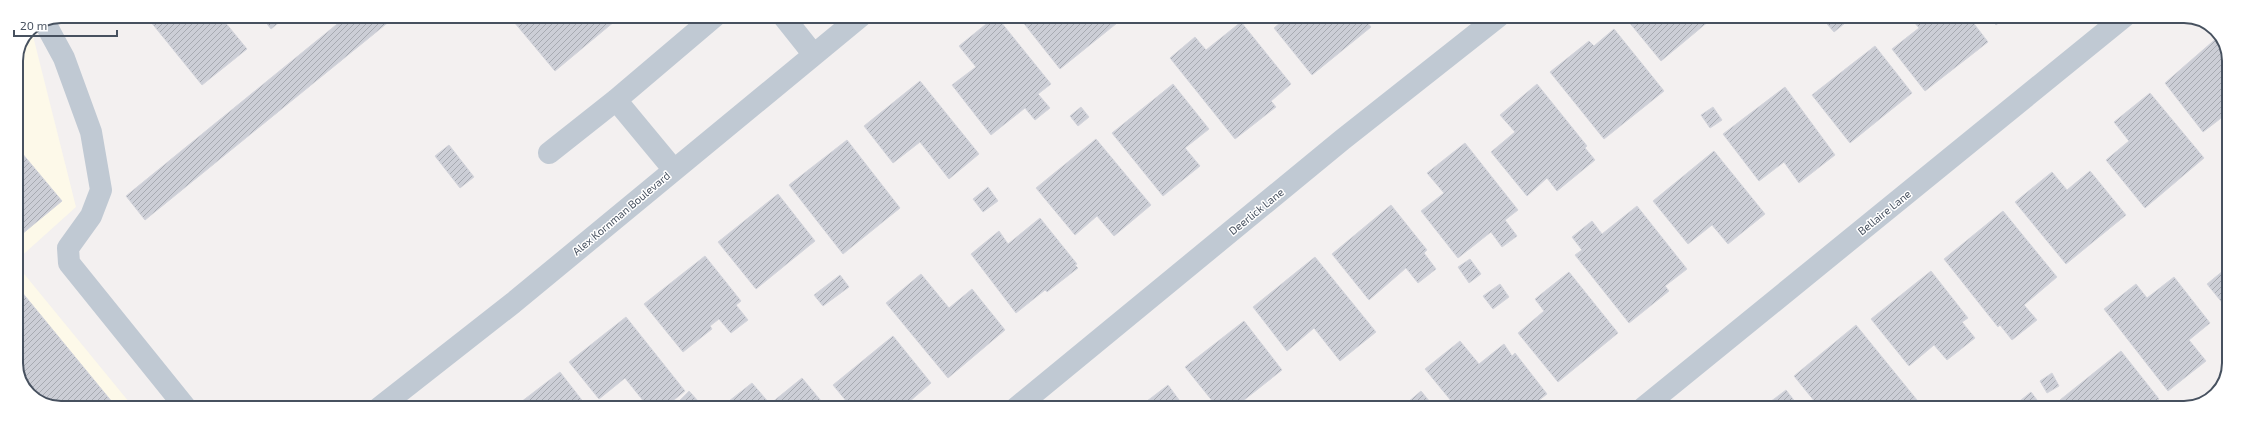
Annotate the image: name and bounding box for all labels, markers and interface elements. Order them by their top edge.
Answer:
scale bar [14,12,117,38]
text: 20 m [20,18,47,32]
street label: Alex Kornman Boulevard [570,168,672,258]
street label: Deerlick Lane [1226,185,1286,237]
street label: Bellaire Lane [1855,187,1913,237]

